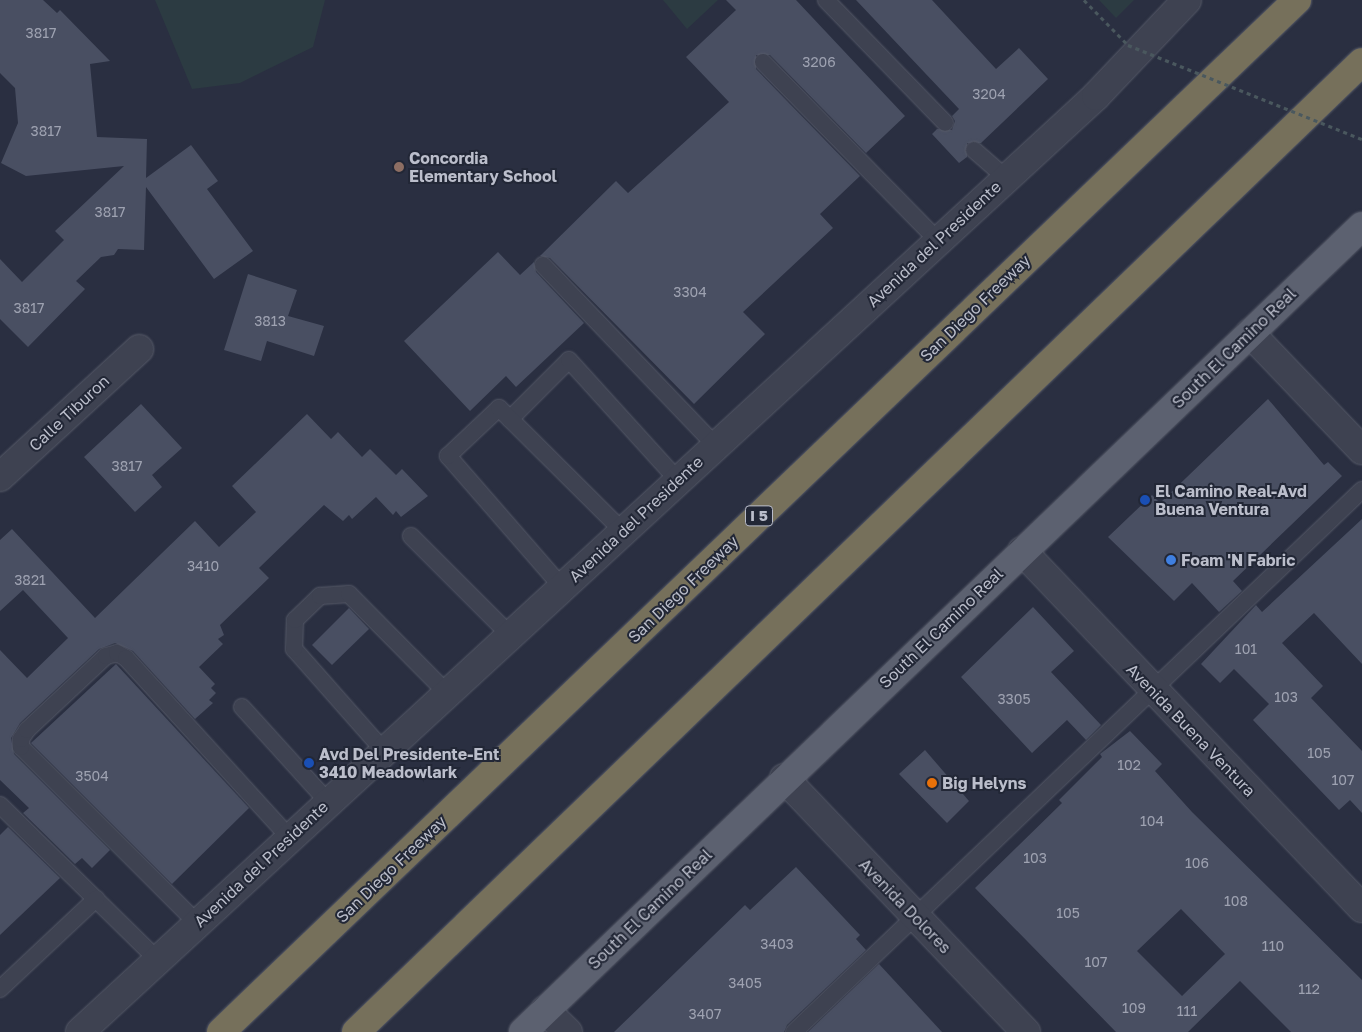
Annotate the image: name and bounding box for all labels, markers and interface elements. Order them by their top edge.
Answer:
house number: 3817 [26,25,56,41]
house number: 3206 [802,54,836,70]
house number: 3204 [972,86,1006,102]
house number: 3817 [31,123,61,139]
place label: Concordia Elementary School [409,148,557,186]
marker: Concordia Elementary School [393,161,405,173]
street label: Avenida del Presidente [863,177,1005,311]
house number: 3817 [95,204,125,220]
street label: San Diego Freeway [916,251,1034,365]
house number: 3304 [673,284,707,300]
street label: South El Camino Real [1168,284,1300,412]
house number: 3817 [14,300,44,316]
house number: 3813 [254,313,286,329]
street label: Calle Tiburon [25,371,113,455]
street label: Avenida del Presidente [565,452,707,586]
house number: 3817 [112,458,142,474]
place label: El Camino Real-Avd Buena Ventura [1155,481,1307,519]
marker: El Camino Real-Avd Buena Ventura [1139,494,1151,506]
road number: I 5 [744,504,774,528]
street label: San Diego Freeway [624,532,742,646]
place label: Foam 'N Fabric [1181,550,1295,570]
marker: Foam 'N Fabric [1165,554,1177,566]
house number: 3410 [187,558,219,574]
street label: South El Camino Real [875,564,1007,692]
house number: 3821 [14,572,46,588]
house number: 101 [1235,641,1257,657]
street label: Avenida Buena Ventura [1123,660,1259,800]
house number: 103 [1274,689,1298,705]
house number: 3305 [997,691,1031,707]
place label: Avd Del Presidente-Ent 3410 Meadowlark [319,744,499,782]
house number: 105 [1307,745,1331,761]
marker: Avd Del Presidente-Ent 3410 Meadowlark [303,757,315,769]
house number: 102 [1117,757,1141,773]
house number: 3504 [75,768,109,784]
house number: 107 [1332,772,1354,788]
place label: Big Helyns [942,773,1026,793]
marker: Big Helyns [926,777,938,789]
street label: Avenida del Presidente [190,797,332,931]
street label: San Diego Freeway [332,812,450,926]
house number: 104 [1140,813,1164,829]
street label: South El Camino Real [584,845,716,973]
house number: 103 [1023,850,1047,866]
street label: Avenida Dolores [855,855,955,957]
house number: 106 [1185,855,1209,871]
house number: 108 [1224,893,1248,909]
house number: 105 [1056,905,1080,921]
house number: 3403 [760,936,794,952]
house number: 110 [1262,938,1284,954]
house number: 107 [1085,954,1107,970]
house number: 3405 [728,975,762,991]
house number: 112 [1298,981,1320,997]
house number: 109 [1122,1000,1146,1016]
house number: 111 [1177,1003,1197,1019]
house number: 3407 [689,1006,721,1022]

